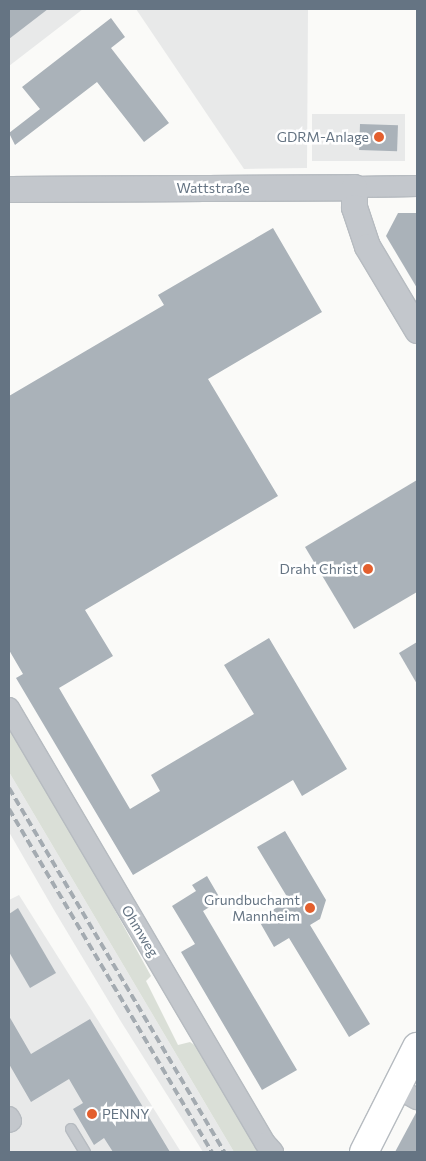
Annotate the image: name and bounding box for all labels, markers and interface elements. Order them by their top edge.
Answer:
place label: GDRM-Anlage [277,129,369,145]
marker: GDRM-Anlage [373,131,385,143]
street label: Wattstraße [176,180,250,196]
place label: Draht Christ [280,561,358,577]
marker: Draht Christ [362,563,374,575]
place label: Grundbuchamt Mannheim [204,892,300,924]
street label: Ohmweg [118,902,162,960]
marker: Grundbuchamt Mannheim [304,902,316,914]
place label: PENNY [102,1106,149,1122]
marker: PENNY [86,1108,98,1120]

